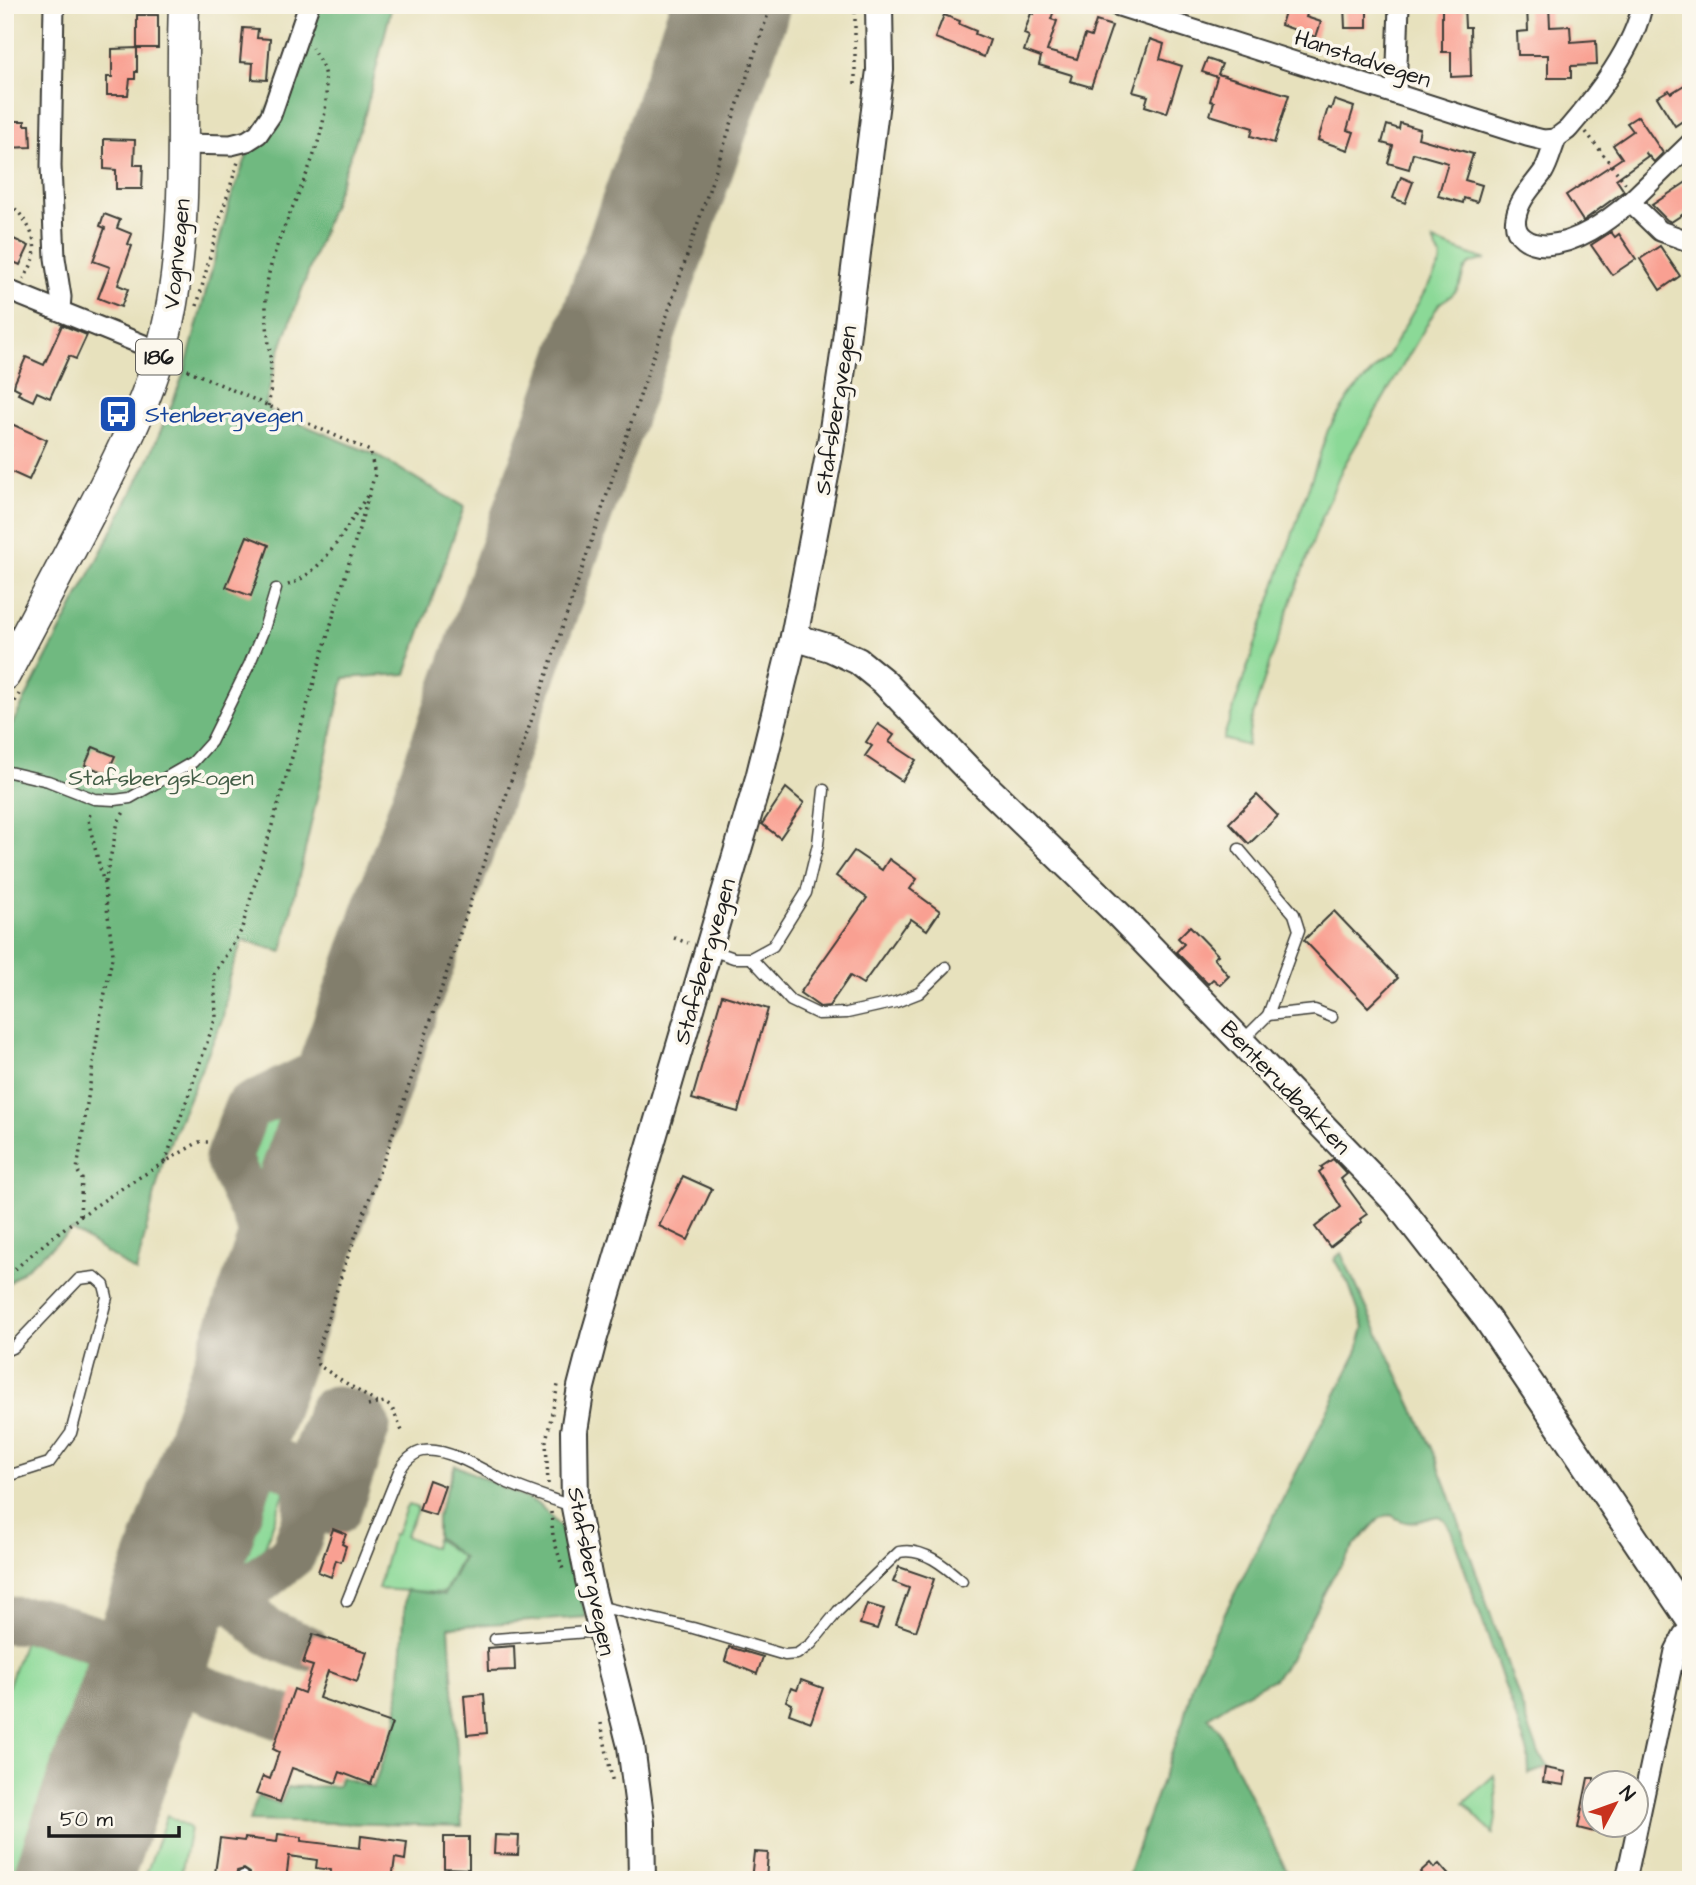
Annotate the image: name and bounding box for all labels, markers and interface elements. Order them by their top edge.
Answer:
street label: Hanstadvegen [1290,22,1435,97]
street label: Vognvegen [155,197,200,311]
street label: Stafsbergvegen [807,323,866,497]
road number: 186 [136,340,182,374]
bus stop icon: Stenbergvegen [97,393,139,435]
place label: Stenbergvegen [145,399,303,432]
park label: Stafsbergskogen [68,762,254,795]
street label: Stafsbergvegen [666,875,745,1048]
street label: Benterudbakken [1213,1014,1358,1162]
street label: Stafsbergvegen [558,1484,623,1658]
north arrow [1580,1770,1650,1840]
text: N [1613,1780,1641,1807]
scale bar [49,1794,178,1838]
text: 50 m [60,1805,114,1834]

